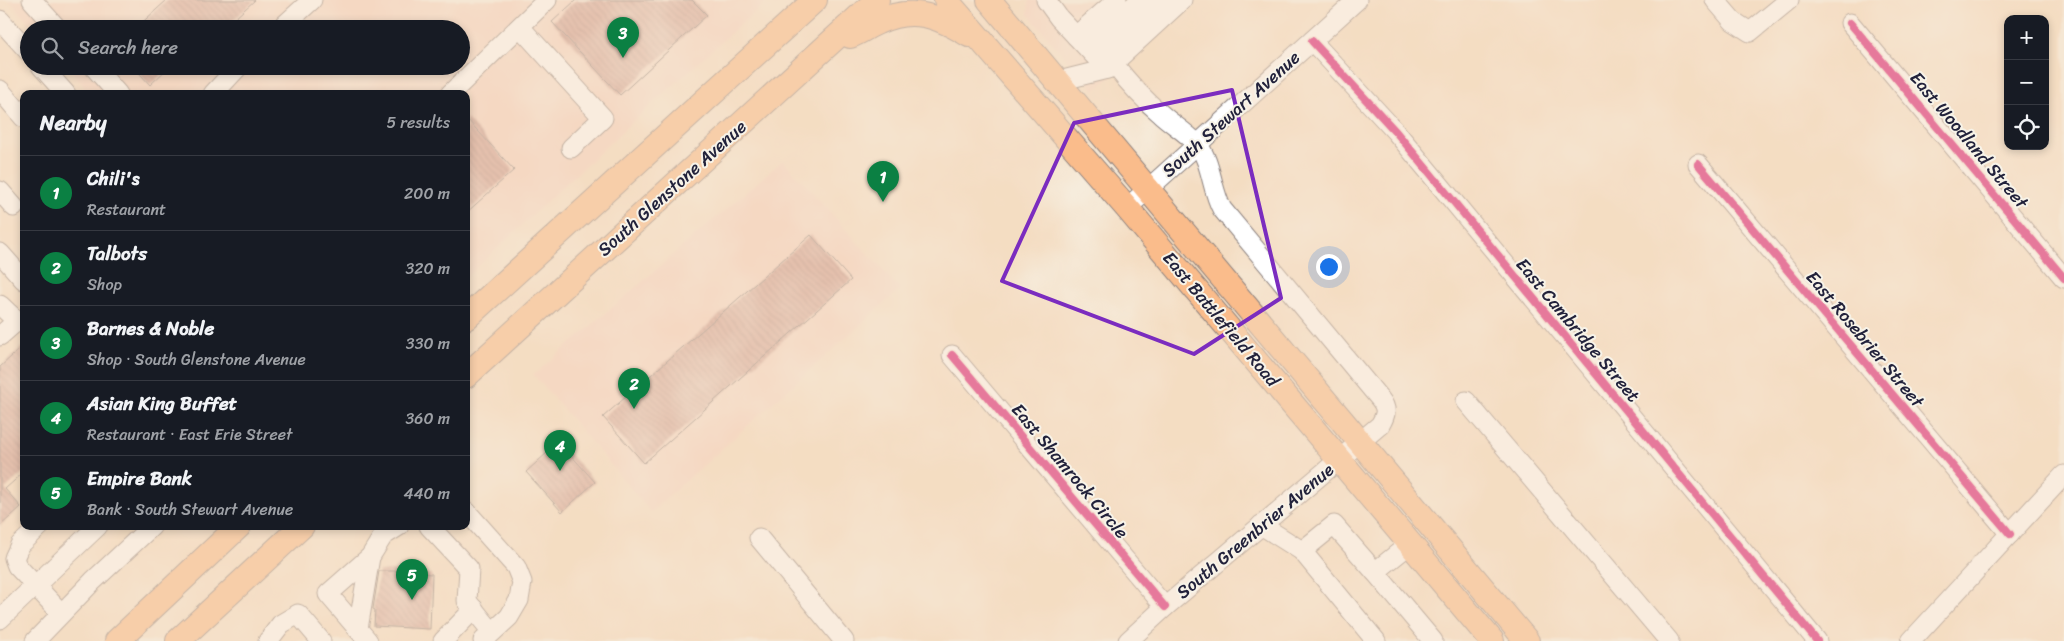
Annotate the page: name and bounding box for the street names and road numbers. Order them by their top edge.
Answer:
street label: South Stewart Avenue [1154,43,1308,185]
street label: East Woodland Street [1902,64,2037,217]
street label: South Glenstone Avenue [590,112,754,264]
street label: East Battlefield Road [1154,244,1289,395]
street label: East Cambridge Street [1508,250,1649,410]
street label: East Rosebrier Street [1798,263,1933,415]
street label: East Shamrock Circle [1003,396,1137,546]
street label: South Greenbrier Avenue [1169,455,1342,607]

